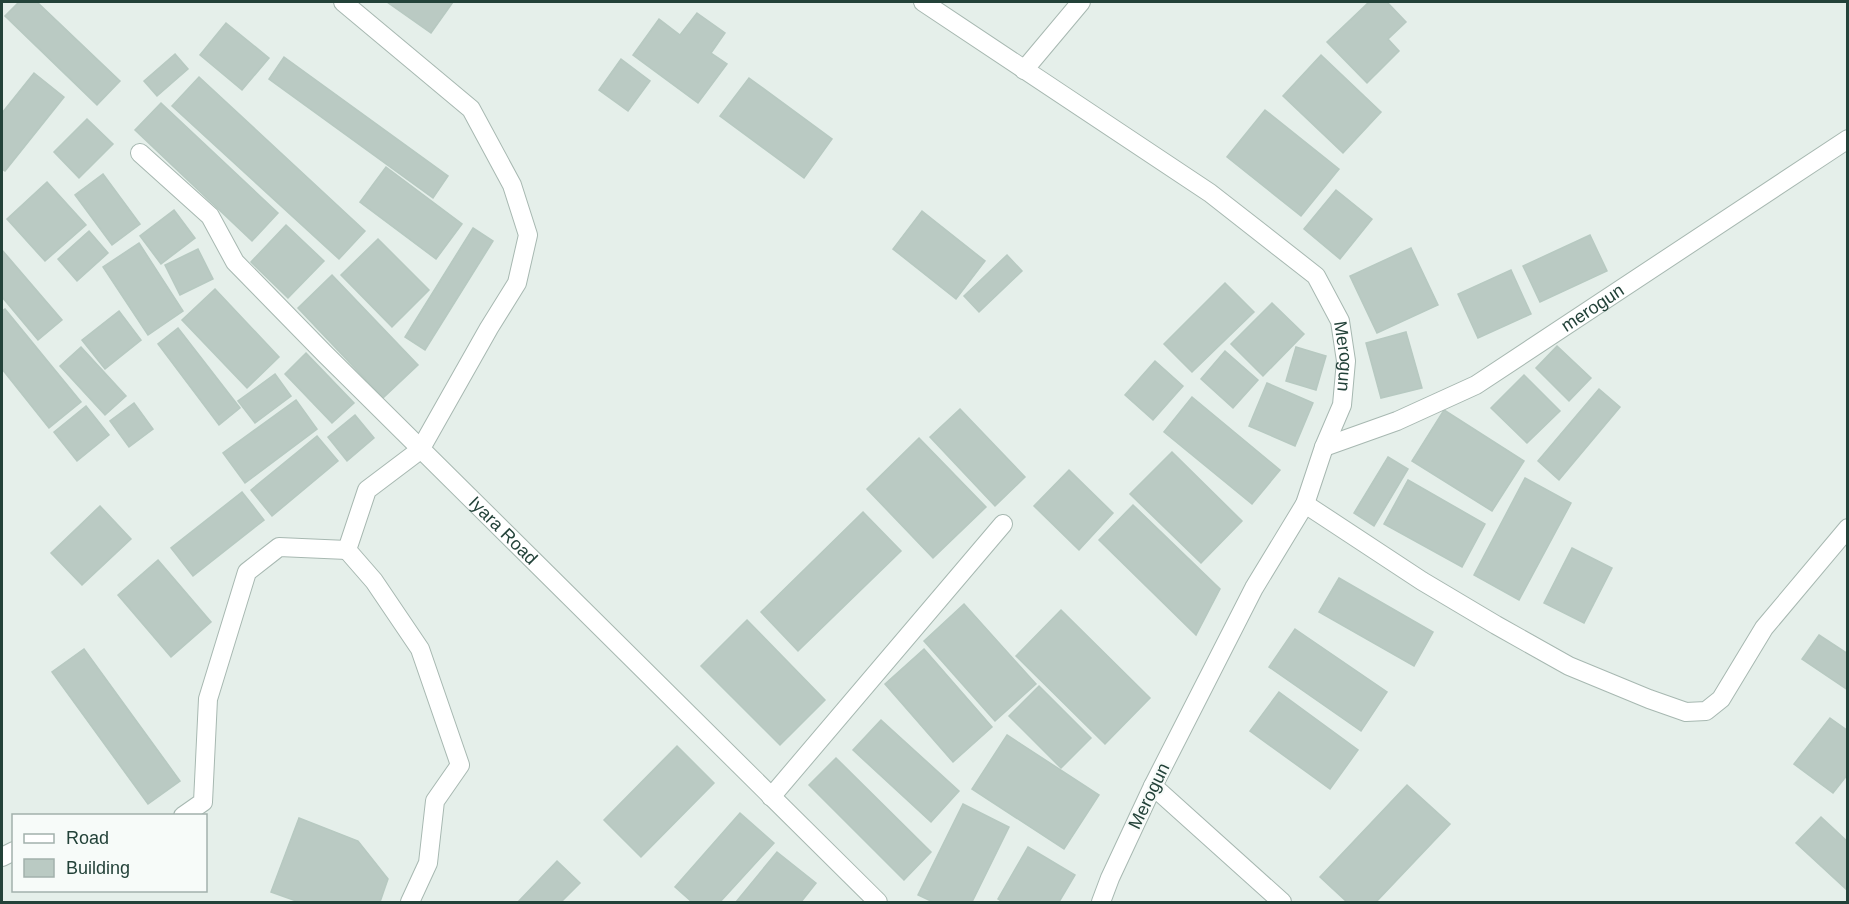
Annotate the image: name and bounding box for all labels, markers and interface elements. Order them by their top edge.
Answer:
street label: merogun [1557,280,1628,336]
street label: Merogun [1330,320,1356,392]
street label: Iyara Road [465,492,541,569]
street label: Merogun [1124,760,1174,832]
legend [12,814,207,892]
text: Road [66,828,109,848]
text: Building [66,858,130,878]

